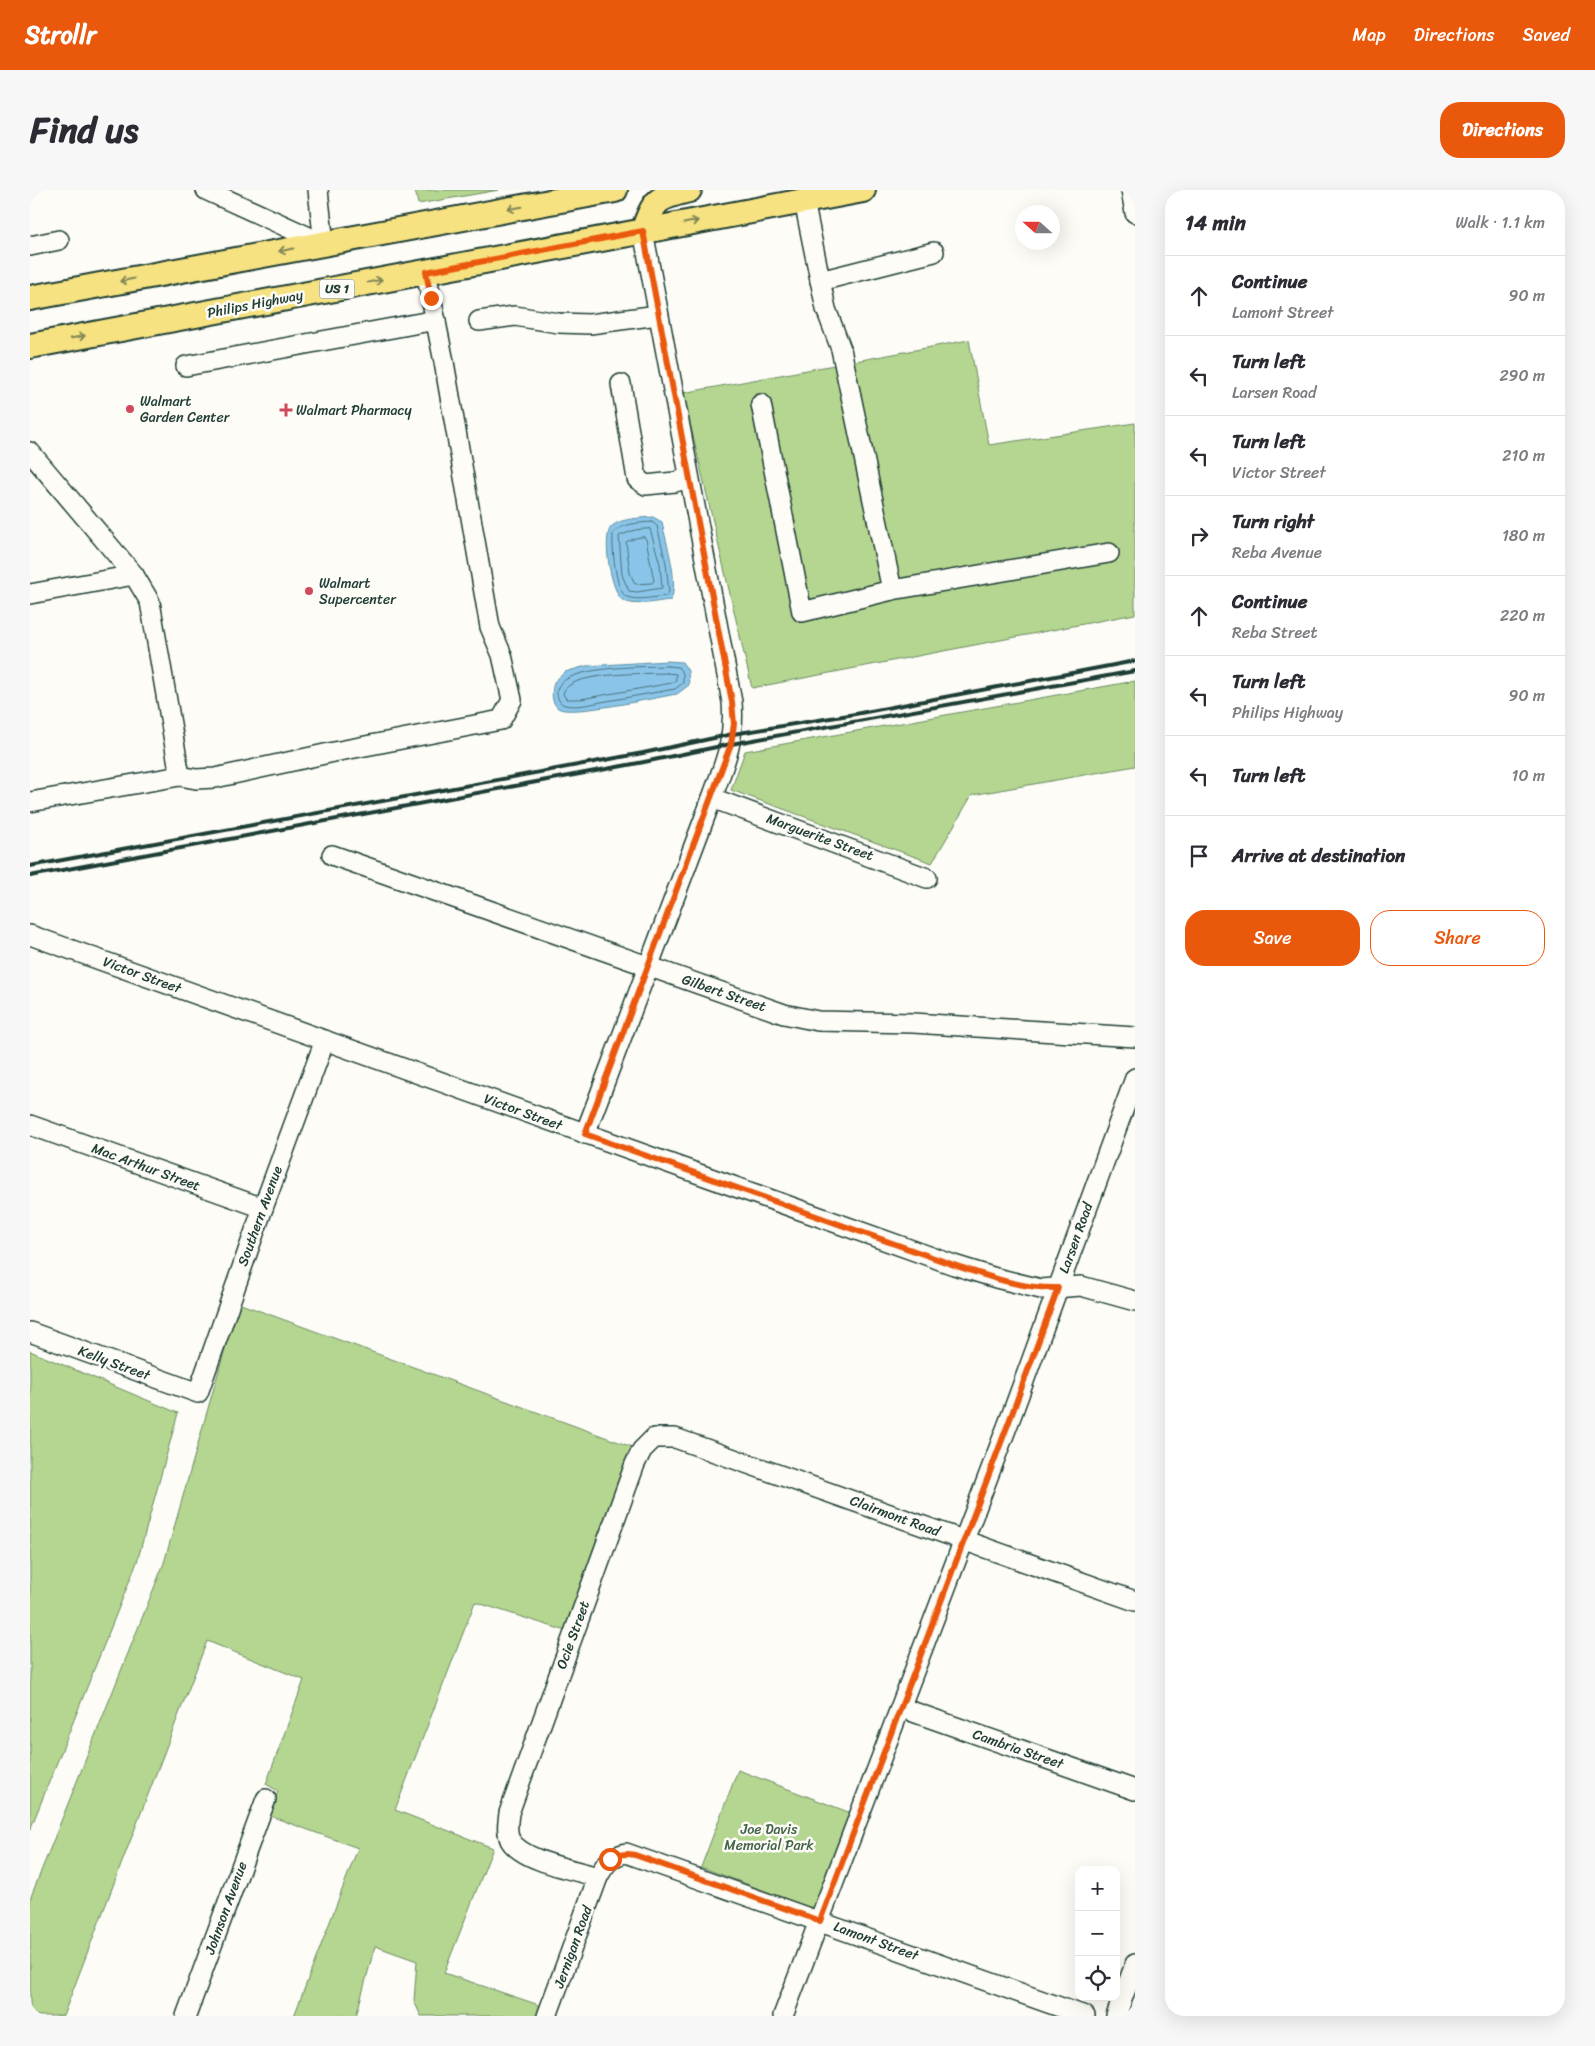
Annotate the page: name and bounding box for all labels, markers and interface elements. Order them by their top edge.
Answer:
text: Strollr [25,14,96,56]
text: Map [1353,19,1386,51]
text: Directions [1414,19,1495,51]
text: Saved [1523,19,1570,51]
text: Find us [30,99,138,161]
button: Directions [1440,102,1565,158]
one-way arrow [507,204,523,214]
text: 14 min [1185,204,1246,242]
north arrow [1015,205,1060,250]
text: Walk · 1.1 km [1455,208,1545,237]
one-way arrow [683,217,699,227]
one-way arrow [279,246,295,256]
text: Continue [1232,265,1308,298]
one-way arrow [119,276,135,285]
one-way arrow [367,276,383,286]
road number: US 1 [320,280,354,298]
text: 90 m [1509,281,1545,310]
street label: Philips Highway [205,282,306,326]
icon: ahead [1185,282,1213,310]
route end [420,287,443,310]
text: Lamont Street [1232,298,1334,327]
one-way arrow [70,331,86,341]
text: Turn left [1232,345,1305,378]
text: 290 m [1499,361,1545,390]
icon: left [1185,362,1213,390]
text: Larsen Road [1232,378,1317,407]
place label: Walmart Garden Center [140,389,231,430]
place label: Walmart Pharmacy [296,398,412,423]
marker: Walmart Garden Center [124,403,136,415]
marker: Walmart Pharmacy [280,404,292,416]
text: Turn left [1232,425,1305,458]
text: 210 m [1502,441,1545,470]
icon: left [1185,442,1213,470]
text: Victor Street [1232,458,1326,487]
text: Turn right [1232,505,1314,538]
text: 180 m [1502,521,1545,550]
icon: right [1185,522,1213,550]
text: Reba Avenue [1232,538,1322,567]
place label: Walmart Supercenter [319,571,397,612]
marker: Walmart Supercenter [303,585,315,597]
text: Continue [1232,585,1308,618]
text: 220 m [1500,601,1545,630]
icon: ahead [1185,602,1213,630]
text: Reba Street [1232,618,1317,647]
text: Turn left [1232,665,1305,698]
text: 90 m [1509,681,1545,710]
icon: left [1185,682,1213,710]
text: Philips Highway [1232,698,1343,727]
text: Turn left [1232,759,1305,792]
text: 10 m [1512,761,1545,790]
icon: left [1185,762,1213,790]
street label: Marguerite Street [763,806,877,868]
text: Arrive at destination [1232,839,1405,872]
icon: arrive [1185,842,1213,870]
button: Save [1185,910,1360,966]
button: Share [1370,910,1545,966]
street label: Victor Street [99,949,186,1001]
street label: Gilbert Street [678,967,770,1019]
street label: Victor Street [480,1086,567,1138]
street label: Mac Arthur Street [88,1136,204,1198]
street label: Southern Avenue [230,1162,290,1270]
street label: Larsen Road [1052,1197,1101,1277]
street label: Kelly Street [74,1338,155,1388]
street label: Clairmont Road [846,1488,945,1544]
street label: Ocie Street [549,1597,597,1673]
street label: Cambria Street [969,1722,1068,1777]
park label: Joe Davis Memorial Park [724,1817,814,1858]
route start [599,1848,622,1871]
street label: Johnson Avenue [197,1858,254,1959]
map controls [1075,1866,1120,2001]
button: + [1075,1866,1120,1911]
street label: Jernigan Road [546,1901,600,1993]
button: − [1075,1911,1120,1956]
street label: Lamont Street [830,1914,923,1968]
button: locate [1075,1956,1120,2001]

